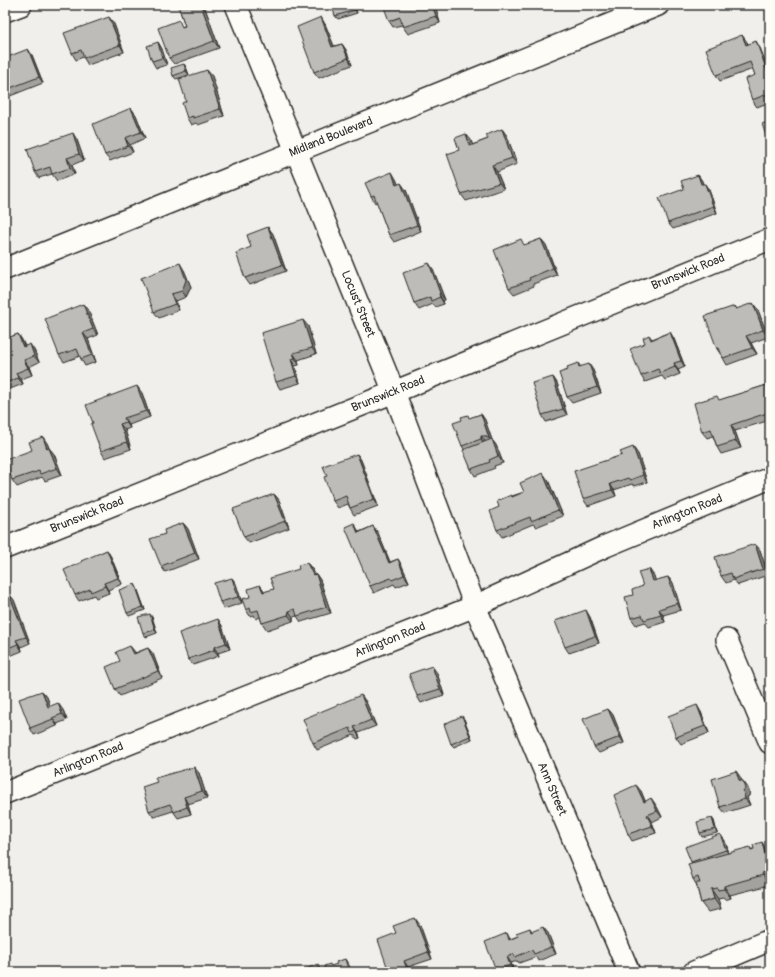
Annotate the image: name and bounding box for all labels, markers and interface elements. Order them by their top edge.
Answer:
street label: Midland Boulevard [287,113,375,161]
street label: Brunswick Road [649,250,727,294]
street label: Locust Street [338,268,378,340]
street label: Brunswick Road [349,372,427,416]
street label: Arlington Road [649,491,725,533]
street label: Brunswick Road [48,493,126,537]
street label: Arlington Road [352,619,428,661]
street label: Arlington Road [50,739,126,781]
street label: Ann Street [534,760,570,818]

